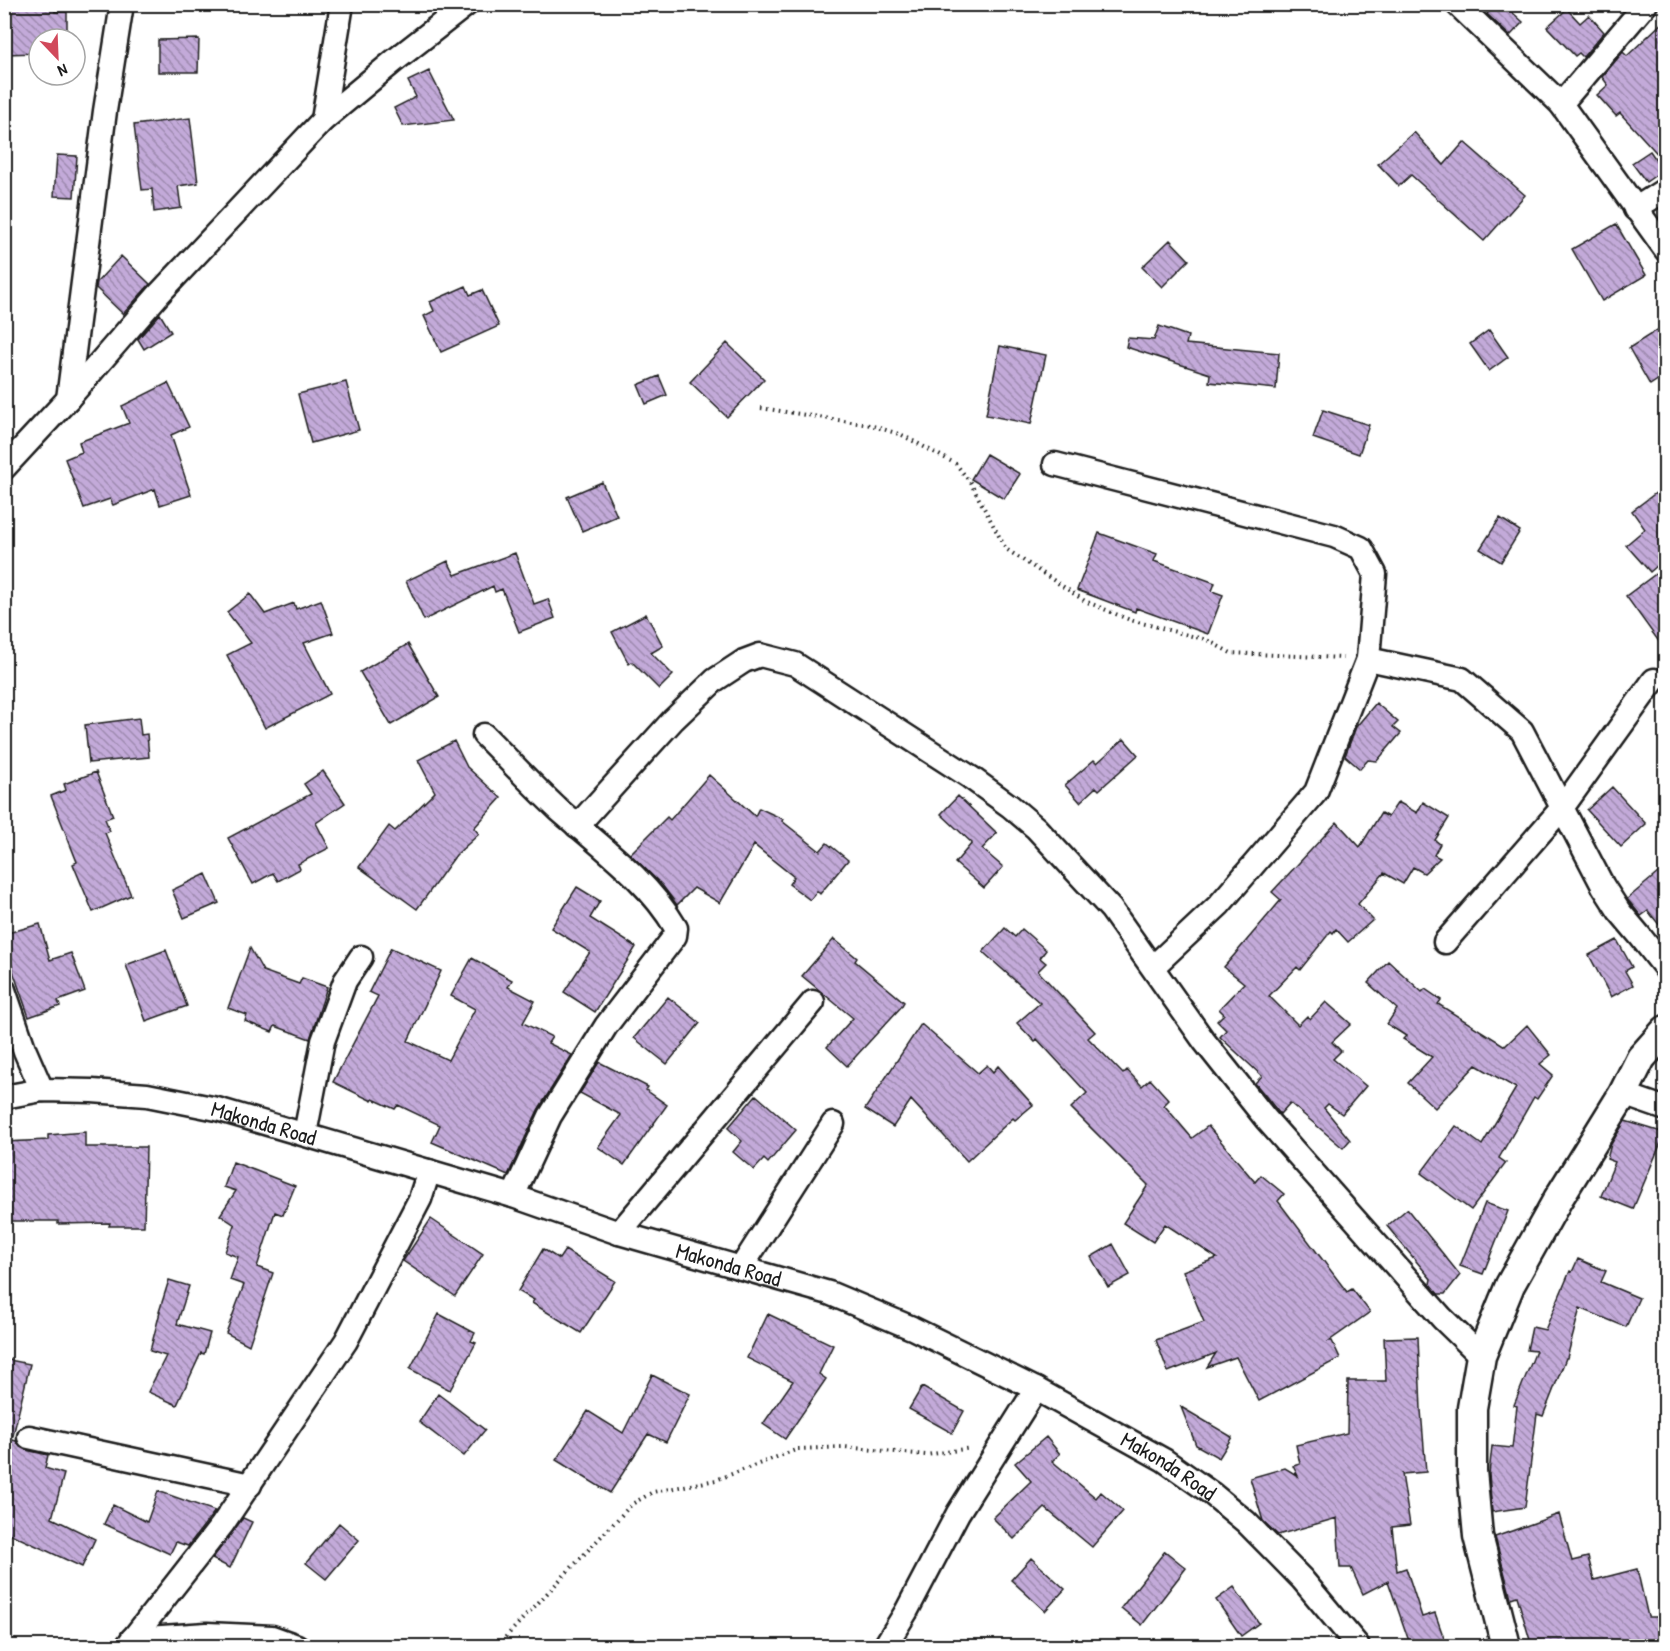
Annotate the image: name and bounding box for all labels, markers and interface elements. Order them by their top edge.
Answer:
north arrow [27,27,87,87]
text: N [54,59,71,83]
street label: Makonda Road [208,1093,320,1153]
street label: Makonda Road [673,1235,785,1294]
street label: Makonda Road [1116,1424,1223,1508]

